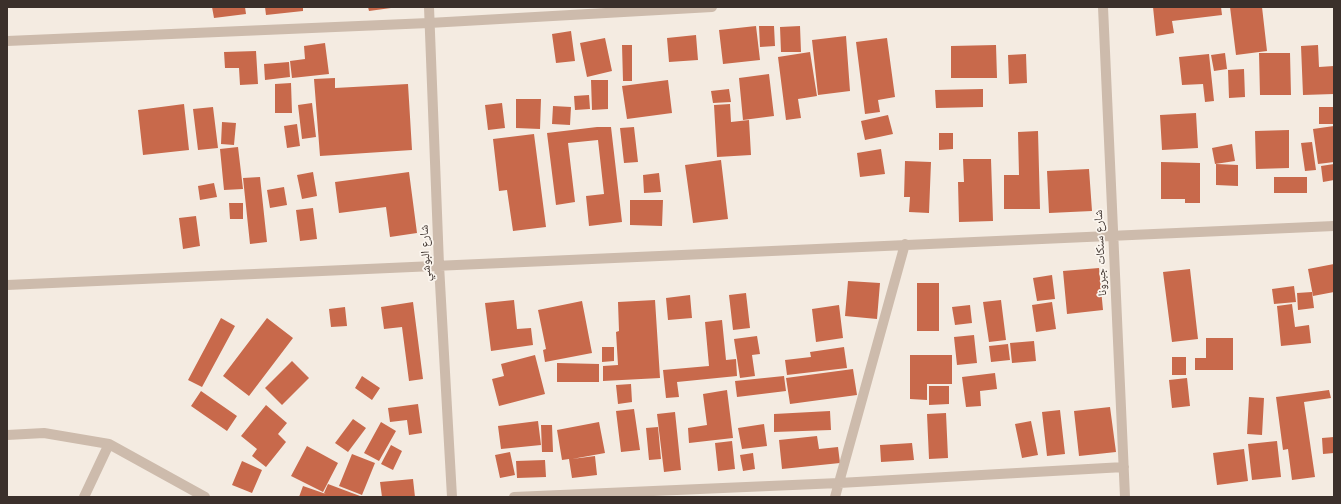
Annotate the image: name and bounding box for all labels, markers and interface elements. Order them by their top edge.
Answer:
street label: شارع سنكات جبرونا [1092,210,1110,296]
street label: شارع البوشي [417,224,435,282]

